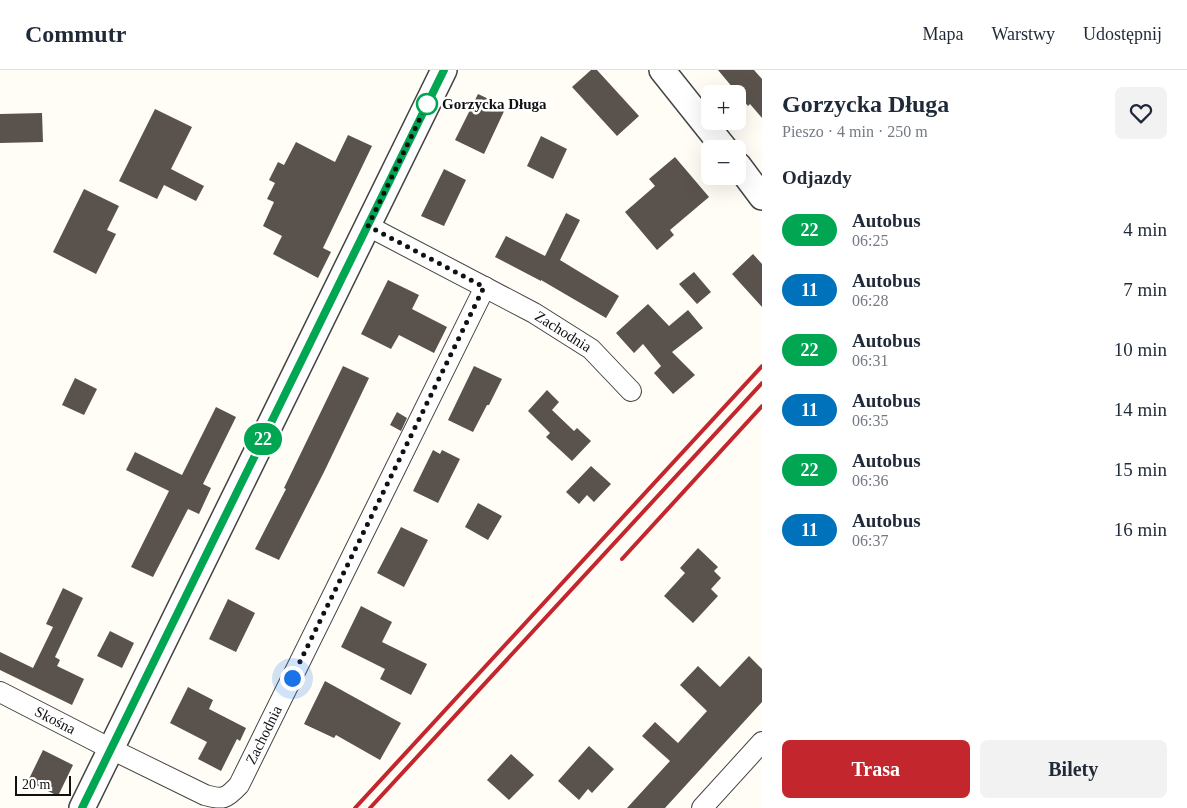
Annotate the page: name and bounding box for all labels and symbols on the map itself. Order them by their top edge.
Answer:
marker: Gorzycka Długa [416,93,438,115]
place label: Gorzycka Długa [442,96,547,112]
street label: Zachodnia [532,308,595,355]
line badge: 22 [240,423,286,455]
your location [280,666,305,691]
street label: Skośna [32,703,78,737]
street label: Zachodnia [242,703,285,767]
scale bar [15,773,71,796]

